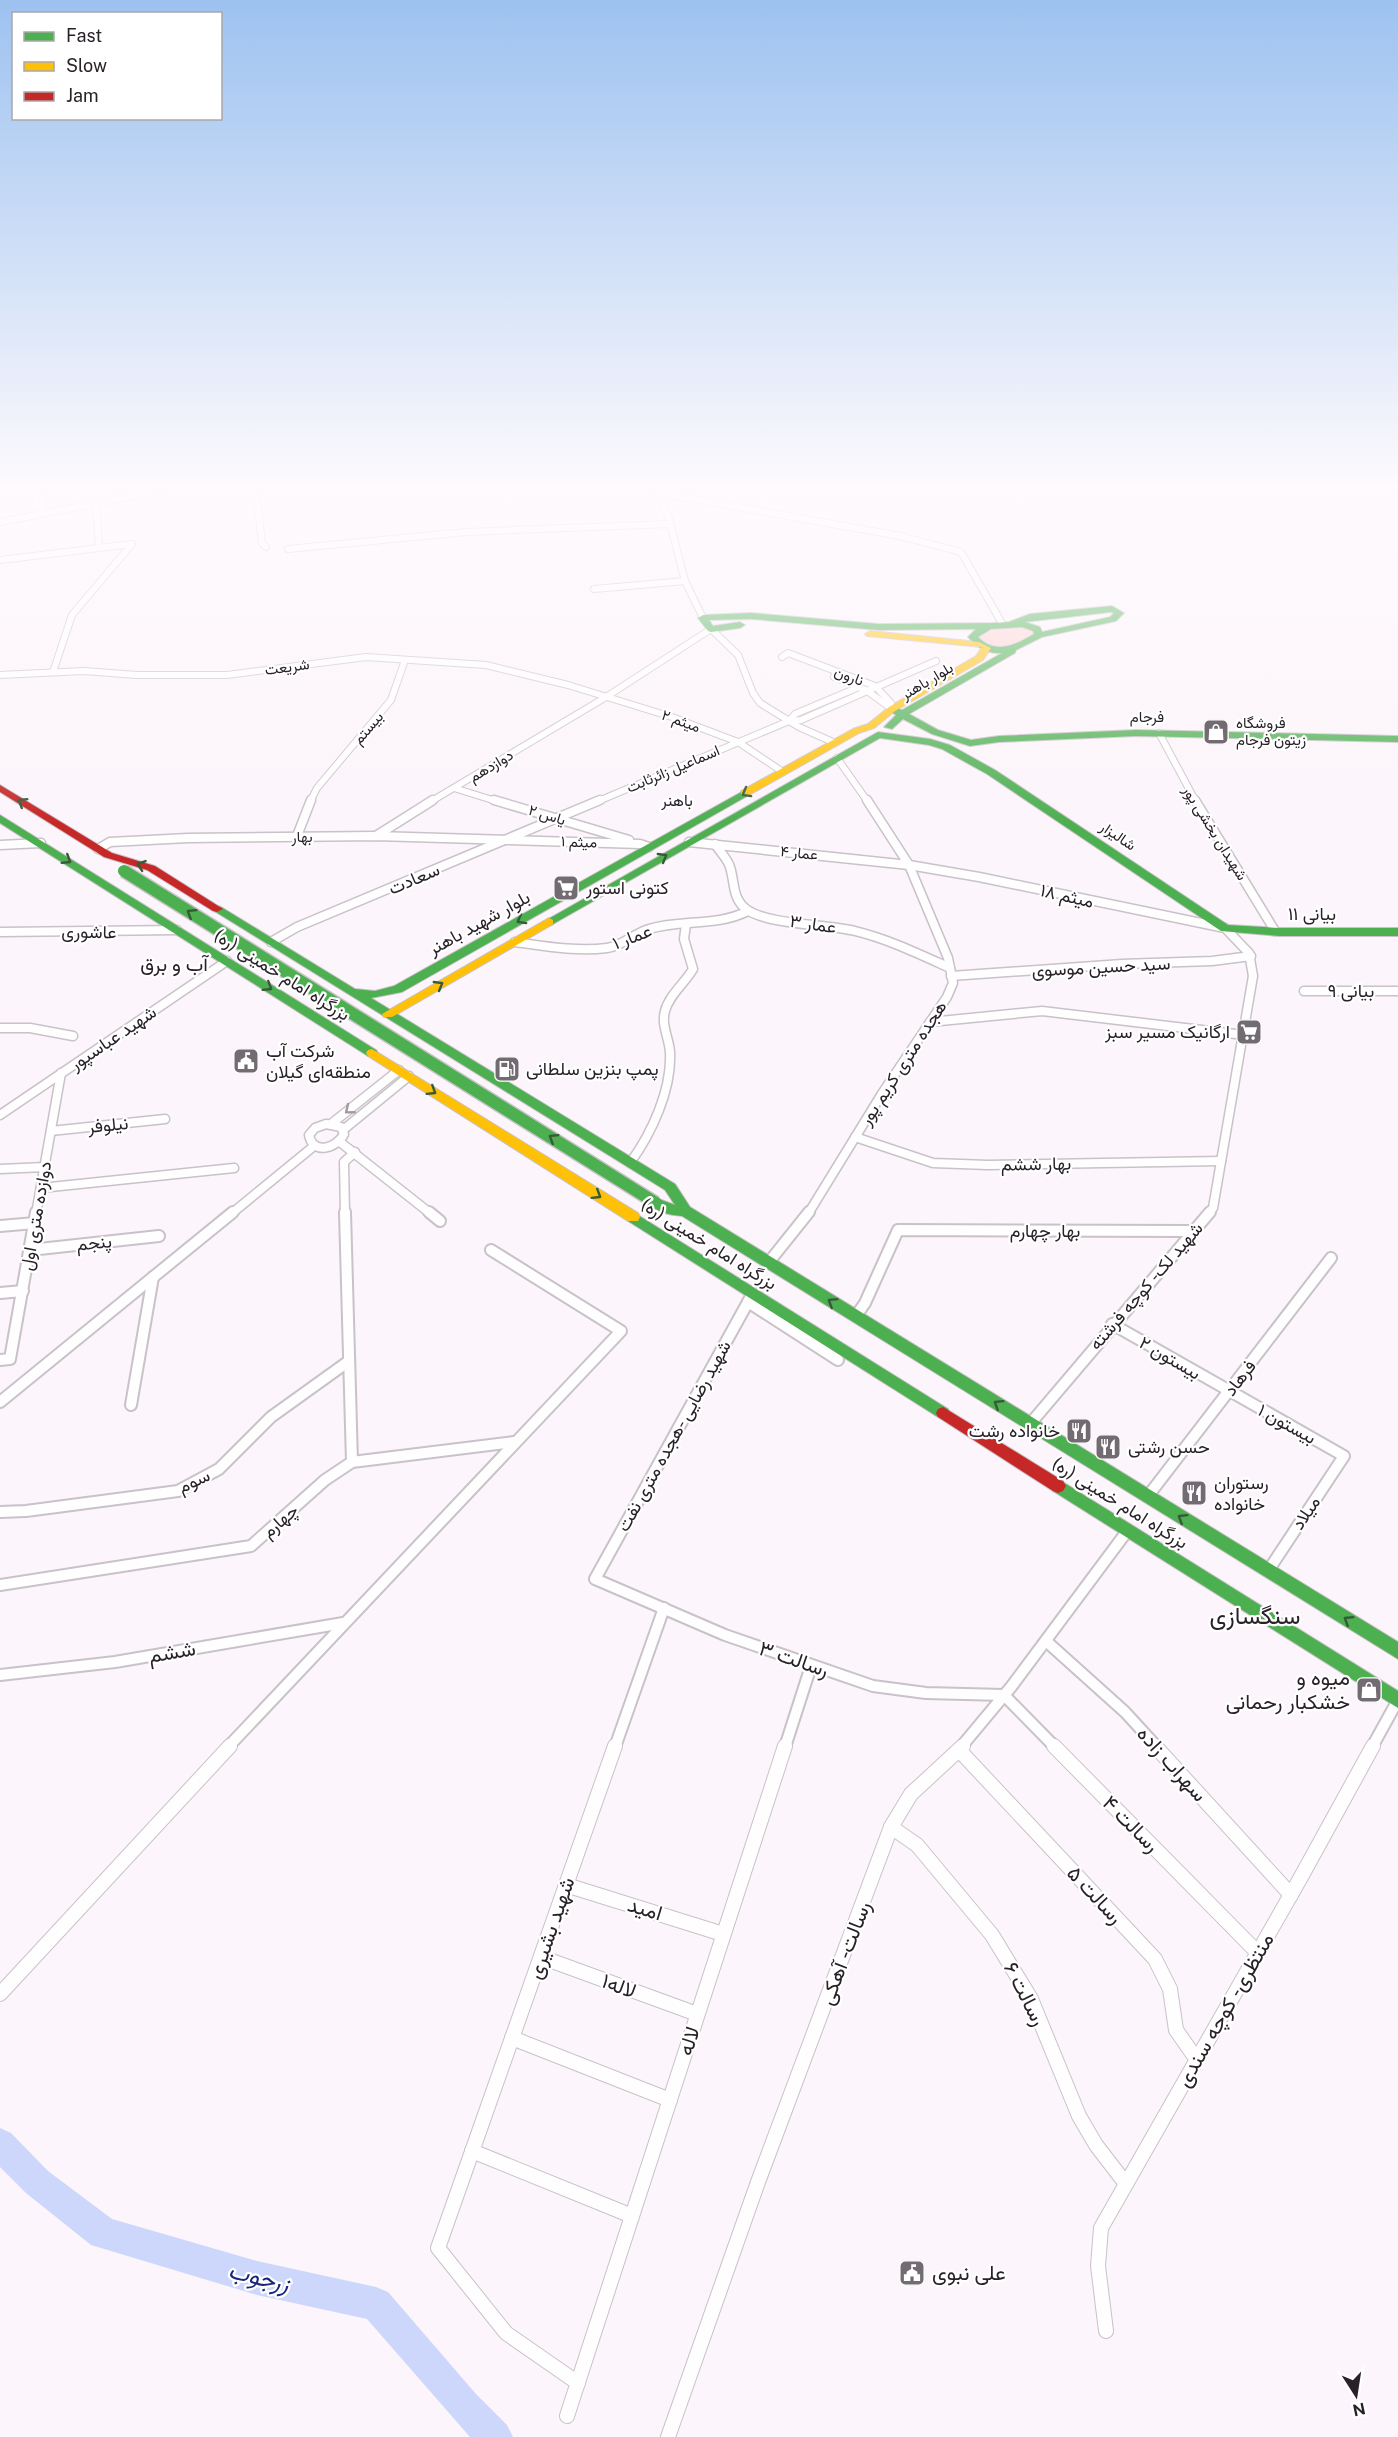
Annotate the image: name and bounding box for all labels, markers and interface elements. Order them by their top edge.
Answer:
legend [12,12,222,120]
text: Fast [66,25,102,46]
text: Slow [66,55,107,76]
text: Jam [66,85,99,106]
street label: شریعت [264,655,311,679]
street label: بلوار باهنر [897,658,956,704]
street label: نارون [832,662,866,690]
street label: میثم ۲ [659,706,703,737]
street label: بیستم [349,708,388,749]
street label: فرجام [1130,708,1164,727]
place label: فروشگاه زیتون فرجام [1236,714,1306,750]
shop icon: فروشگاه زیتون فرجام [1201,717,1231,747]
street label: اسماعیل زائرثابت [624,741,722,797]
street label: دوازدهم [466,746,517,787]
street label: شهیدان بخشی پور [1177,782,1251,884]
one-way arrow [741,786,752,797]
district label: باهنر [660,791,693,811]
one-way arrow [18,798,28,810]
street label: یاس ۲ [526,801,568,830]
street label: شالیزار [1096,817,1140,855]
street label: بهار [290,828,313,846]
street label: میثم ۱ [561,832,597,853]
street label: عمار ۴ [779,842,819,864]
one-way arrow [60,853,71,864]
one-way arrow [657,853,667,864]
street label: سعادت [385,858,443,899]
one-way arrow [136,859,146,872]
supermarket icon: کتونی استور [551,873,581,903]
place label: کتونی استور [585,877,669,899]
street label: میثم ۱۸ [1038,879,1096,914]
street label: بلوار شهید باهنر [423,886,534,960]
street label: بیانی ۱۱ [1288,903,1336,925]
one-way arrow [187,909,198,920]
street label: عمار ۳ [788,910,838,938]
one-way arrow [517,912,527,924]
street label: عمار ۱ [609,920,655,954]
street label: عاشوری [61,921,117,943]
street label: بزرگراه امام خمینی (ره) [210,924,354,1026]
district label: آب و برق [140,952,209,977]
street label: سید حسین موسوی [1031,952,1171,982]
one-way arrow [261,979,272,990]
street label: بیانی ۹ [1328,980,1374,1002]
one-way arrow [433,981,443,992]
street label: هجده متری کریم پور [854,997,952,1131]
street label: شهید عباسپور [65,1001,161,1076]
supermarket icon: ارگانیک مسیر سبز [1234,1017,1264,1047]
place label: ارگانیک مسیر سبز [1104,1021,1230,1043]
place label: شرکت آب منطقه‌ای گیلان [266,1040,371,1083]
public building icon: شرکت آب منطقه‌ای گیلان [231,1046,261,1076]
fuel station icon: پمپ بنزین سلطانی [492,1054,522,1084]
place label: پمپ بنزین سلطانی [526,1058,659,1081]
one-way arrow [426,1083,437,1094]
one-way arrow [345,1102,356,1113]
street label: نیلوفر [86,1112,129,1138]
one-way arrow [549,1134,559,1146]
street label: بهار ششم [1001,1152,1071,1177]
street label: دوازده متری اول [16,1160,56,1272]
one-way arrow [591,1187,601,1199]
street label: بزرگراه امام خمینی (ره) [637,1193,781,1295]
street label: شهید لک - کوچه فرشته [1084,1218,1208,1355]
street label: بهار چهارم [1010,1220,1080,1243]
street label: پنجم [75,1230,113,1257]
one-way arrow [828,1297,838,1309]
street label: بیستون ۲ [1135,1332,1205,1384]
street label: شهید رضایی -هجده متری نفت [612,1337,736,1535]
street label: فرهاد [1219,1356,1261,1400]
street label: بیستون ۱ [1254,1399,1320,1449]
one-way arrow [994,1400,1004,1412]
restaurant icon: خانواده رشت [1064,1416,1094,1446]
place label: خانواده رشت [969,1420,1060,1442]
restaurant icon: حسن رشتی [1093,1432,1123,1462]
place label: حسن رشتی [1128,1436,1210,1458]
street label: بزرگراه امام خمینی (ره) [1048,1452,1192,1554]
street label: سوم [174,1464,214,1499]
place label: رستوران خانواده [1214,1472,1269,1515]
restaurant icon: رستوران خانواده [1179,1478,1209,1508]
street label: میلاد [1287,1492,1324,1533]
street label: چهارم [257,1499,303,1544]
one-way arrow [1178,1513,1188,1525]
district label: سنگسازی [1210,1601,1300,1631]
one-way arrow [1344,1615,1354,1627]
street label: ششم [146,1635,198,1670]
street label: رسالت ۳ [756,1635,832,1683]
place label: میوه و خشکبار رحمانی [1226,1665,1350,1715]
shop icon: میوه و خشکبار رحمانی [1354,1675,1384,1705]
street label: سهراب زاده [1131,1721,1213,1807]
street label: رسالت ۴ [1097,1790,1165,1858]
street label: رسالت ۵ [1061,1860,1129,1930]
street label: شهید بشیری [521,1874,581,1982]
street label: امید [625,1891,665,1926]
street label: رسالت - آهکی [813,1897,877,2009]
street label: منتظری - کوچه سندی [1170,1928,1281,2092]
street label: رسالت ۶ [998,1958,1052,2030]
street label: لاله۱ [598,1968,640,2003]
street label: لاله [672,2023,705,2058]
water label: زرجوب [225,2255,294,2299]
public building icon: علی نبوی [897,2258,927,2288]
place label: علی نبوی [932,2260,1006,2286]
north arrow [1326,2365,1386,2425]
text: N [1351,2399,1367,2420]

